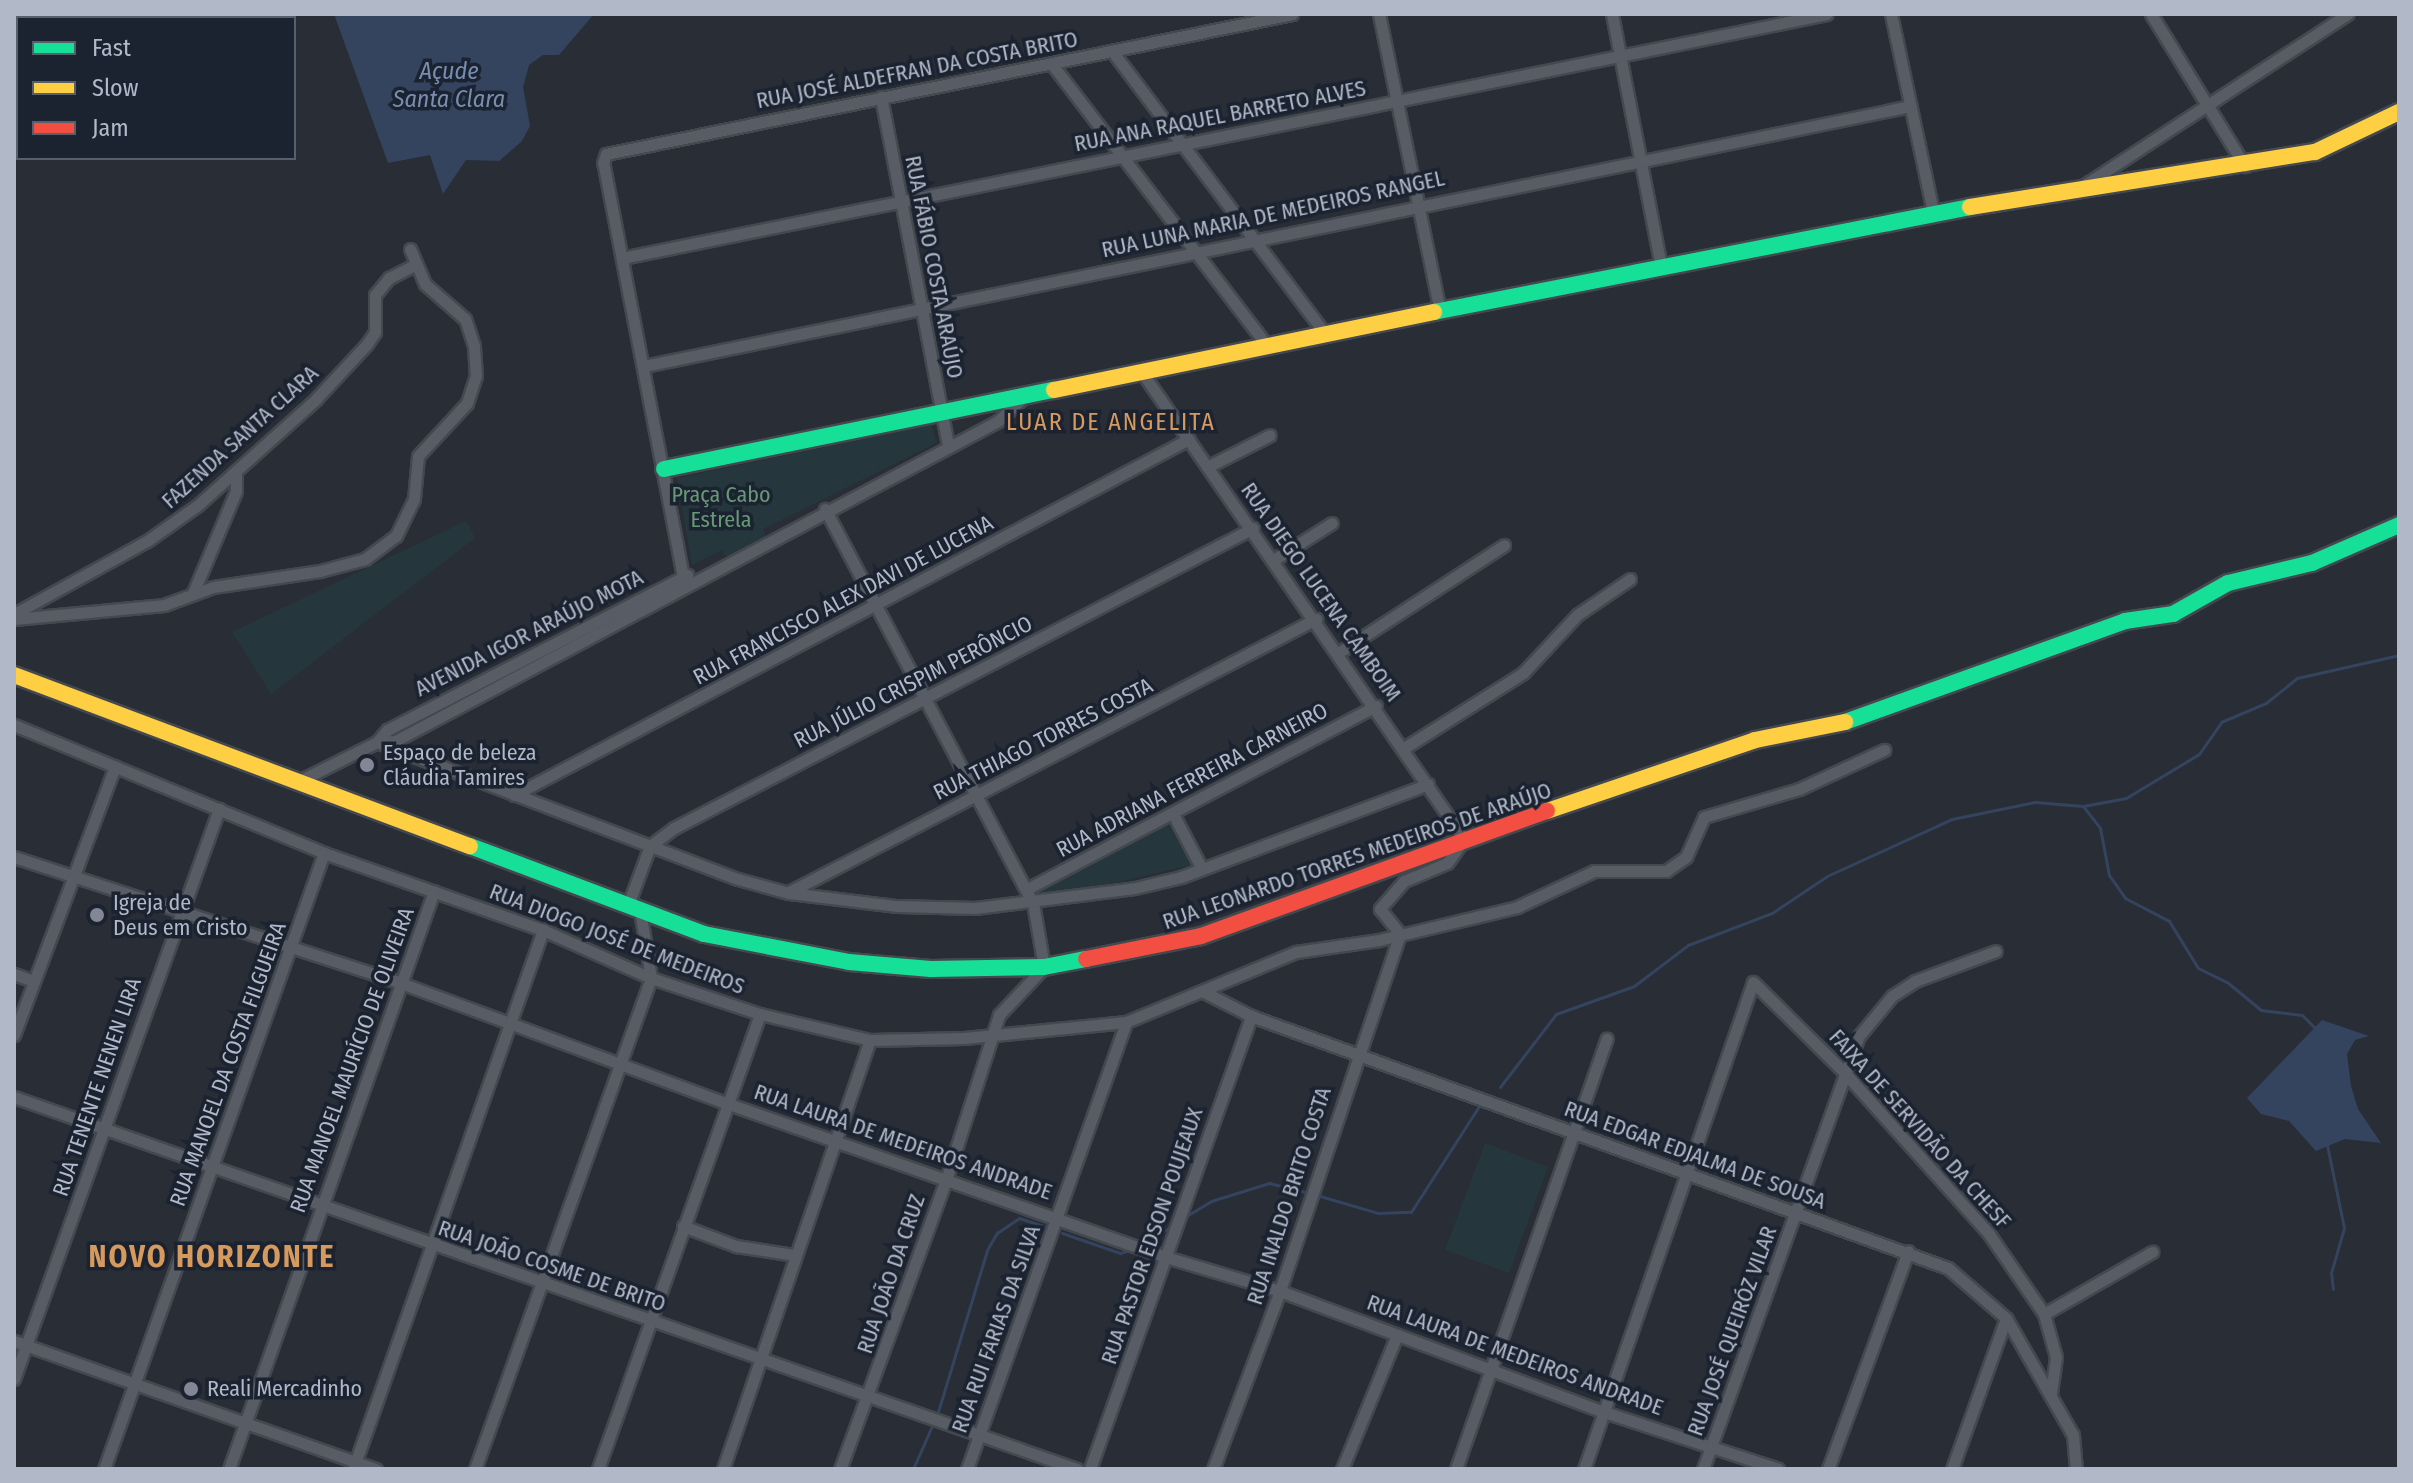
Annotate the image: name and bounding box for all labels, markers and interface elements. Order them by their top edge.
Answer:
legend [16,16,296,160]
street label: RUA JOSÉ ALDEFRAN DA COSTA BRITO [754,26,1080,114]
text: Fast [92,34,131,62]
water label: Açude Santa Clara [393,58,505,114]
text: Slow [92,74,138,102]
street label: RUA ANA RAQUEL BARRETO ALVES [1072,75,1368,157]
text: Jam [92,114,129,142]
street label: RUA FÁBIO COSTA ARAÚJO [899,153,969,381]
street label: RUA LUNA MARIA DE MEDEIROS RANGEL [1099,165,1447,263]
street label: FAZENDA SANTA CLARA [156,360,324,514]
district label: LUAR DE ANGELITA [1006,409,1216,437]
street label: RUA DIEGO LUCENA CAMBOIM [1235,478,1407,706]
park label: Praça Cabo Estrela [672,481,770,532]
street label: RUA FRANCISCO ALEX DAVI DE LUCENA [689,510,997,690]
street label: AVENIDA IGOR ARAÚJO MOTA [411,564,647,702]
street label: RUA JÚLIO CRISPIM PERÔNCIO [789,610,1037,754]
street label: RUA THIAGO TORRES COSTA [929,672,1157,806]
street label: RUA ADRIANA FERREIRA CARNEIRO [1052,697,1332,863]
place label: Espaço de beleza Cláudia Tamires [383,739,537,790]
marker: Espaço de beleza Cláudia Tamires [358,756,376,774]
street label: RUA LEONARDO TORRES MEDEIROS DE ARAÚJO [1159,777,1555,935]
street label: RUA DIOGO JOSÉ DE MEDEIROS [486,878,748,1000]
place label: Igreja de Deus em Cristo [113,889,248,940]
street label: RUA MANOEL MAURÍCIO DE OLIVEIRA [284,904,420,1216]
marker: Igreja de Deus em Cristo [88,906,106,924]
street label: RUA MANOEL DA COSTA FILGUEIRA [164,918,292,1210]
street label: RUA TENENTE NENEN LIRA [47,974,147,1200]
street label: FAIXA DE SERVIDÃO DA CHESF [1824,1024,2016,1234]
street label: RUA LAURA DE MEDEIROS ANDRADE [751,1079,1055,1205]
street label: RUA INALDO BRITO COSTA [1241,1084,1337,1308]
street label: RUA EDGAR EDJALMA DE SOUSA [1561,1095,1829,1215]
street label: RUA PASTOR EDSON POUJEAUX [1096,1104,1208,1368]
street label: RUA JOÃO DA CRUZ [851,1191,931,1357]
street label: RUA JOÃO COSME DE BRITO [435,1215,669,1317]
street label: RUA RUI FARIAS DA SILVA [946,1222,1046,1436]
street label: RUA JOSÉ QUEIRÓZ VILAR [1682,1223,1782,1439]
district label: NOVO HORIZONTE [88,1239,336,1275]
street label: RUA LAURA DE MEDEIROS ANDRADE [1363,1289,1667,1421]
place label: Reali Mercadinho [207,1376,362,1402]
marker: Reali Mercadinho [182,1380,200,1398]

